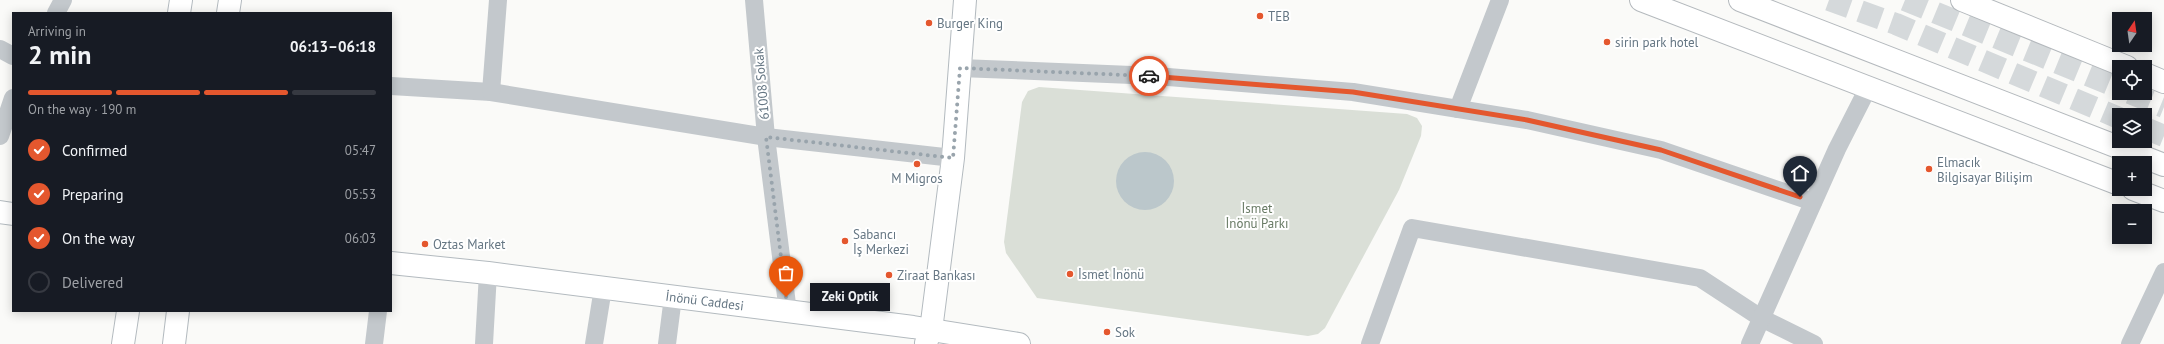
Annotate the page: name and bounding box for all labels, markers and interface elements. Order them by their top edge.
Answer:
place label: TEB [1268,8,1290,25]
marker: TEB [1255,11,1265,21]
north arrow [2112,12,2152,52]
map controls [2112,12,2152,244]
place label: Burger King [937,15,1003,32]
marker: Burger King [924,18,934,28]
text: Arriving in [28,23,86,40]
place label: sirin park hotel [1615,34,1699,51]
text: 06:13–06:18 [290,37,376,56]
marker: sirin park hotel [1602,37,1612,47]
text: 2 min [28,38,91,71]
street label: 61008 Sokak [750,47,773,120]
courier [1129,56,1169,96]
button: locate [2112,60,2152,100]
icon: car [1138,65,1160,87]
text: On the way · 190 m [28,101,136,118]
button: layers [2112,108,2152,148]
icon: check [28,139,50,161]
text: Confirmed [62,141,127,160]
text: 05:47 [345,142,376,159]
place label: Elmacık Bilgisayar Bilişim [1937,154,2033,186]
pin [1783,156,1817,197]
button: + [2112,156,2152,196]
marker: M Migros [912,159,922,169]
icon: home [1789,162,1811,184]
marker: Elmacık Bilgisayar Bilişim [1924,164,1934,174]
place label: M Migros [891,170,943,187]
icon: check [28,183,50,205]
text: Preparing [62,185,124,204]
text: 05:53 [345,186,376,203]
park label: İsmet İnönü Parkı [1226,200,1288,232]
button: − [2112,204,2152,244]
place label: Sabancı İş Merkezi [853,226,909,258]
icon: check [28,227,50,249]
text: On the way [62,229,135,248]
text: 06:03 [345,230,376,247]
place label: Oztas Market [433,236,506,253]
marker: Sabancı İş Merkezi [840,236,850,246]
marker: Oztas Market [420,239,430,249]
pin [769,256,803,297]
icon: bag [775,262,797,284]
place label: İsmet İnönü [1078,266,1144,283]
place label: Ziraat Bankası [897,267,976,284]
marker: İsmet İnönü [1065,269,1075,279]
marker: Ziraat Bankası [884,270,894,280]
text: Delivered [62,273,123,292]
callout: Zeki Optik [810,283,890,311]
street label: İnönü Caddesi [665,288,745,314]
text: Zeki Optik [822,288,878,305]
place label: Sok [1115,324,1136,341]
marker: Sok [1102,327,1112,337]

